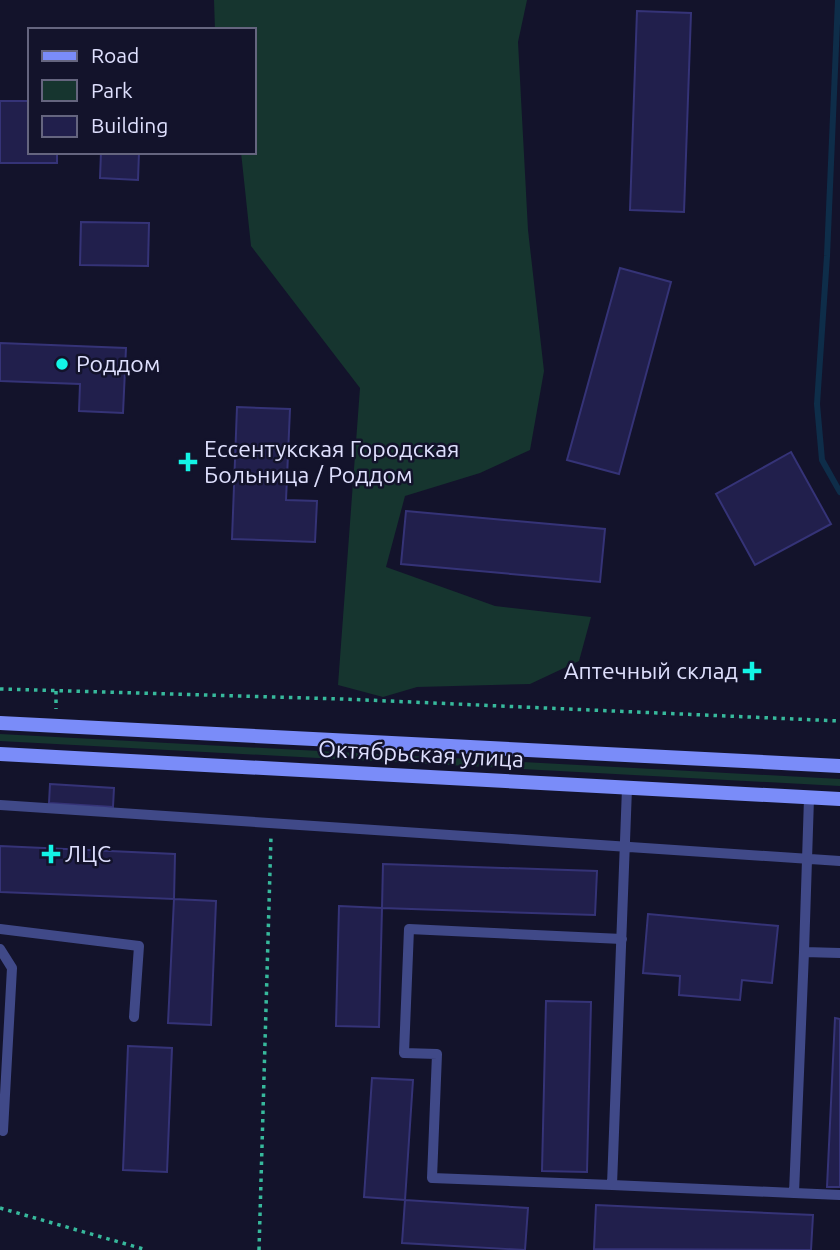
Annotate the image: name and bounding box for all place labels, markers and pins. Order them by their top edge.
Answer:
place label: Роддом [76,351,161,376]
marker: Роддом [54,356,70,372]
place label: Ессентукская Городская Больница / Роддом [204,436,459,487]
marker: Ессентукская Городская Больница / Роддом [178,452,198,472]
place label: Аптечный склад [564,658,738,683]
marker: Аптечный склад [744,663,760,679]
place label: ЛЦС [65,841,111,866]
marker: ЛЦС [43,846,59,862]

